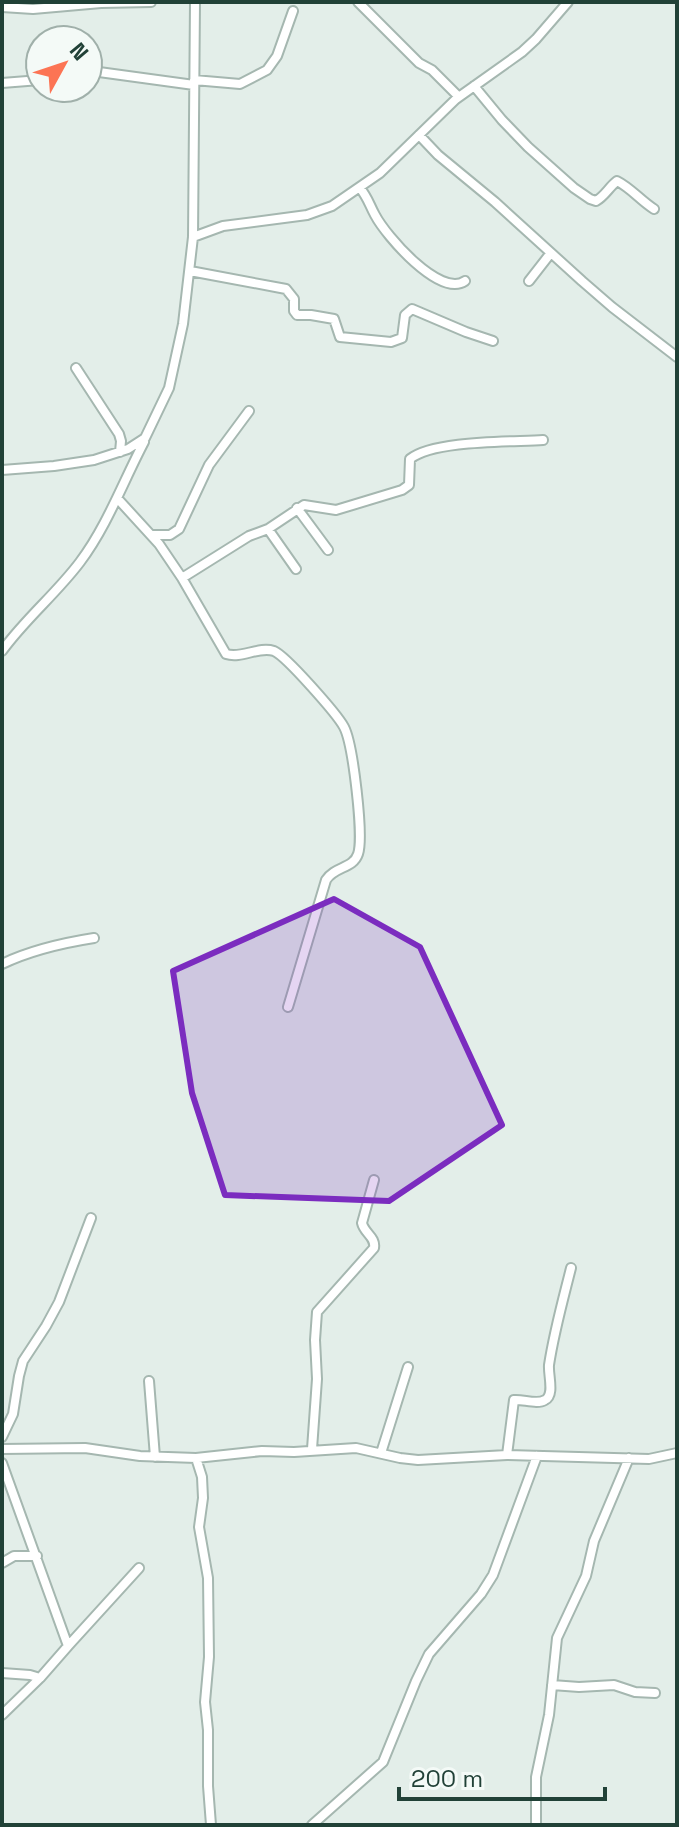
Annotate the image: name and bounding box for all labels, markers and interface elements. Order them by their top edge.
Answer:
north arrow [24,24,104,104]
text: N [64,36,95,66]
scale bar [399,1751,605,1801]
text: 200 m [411,1763,483,1794]

